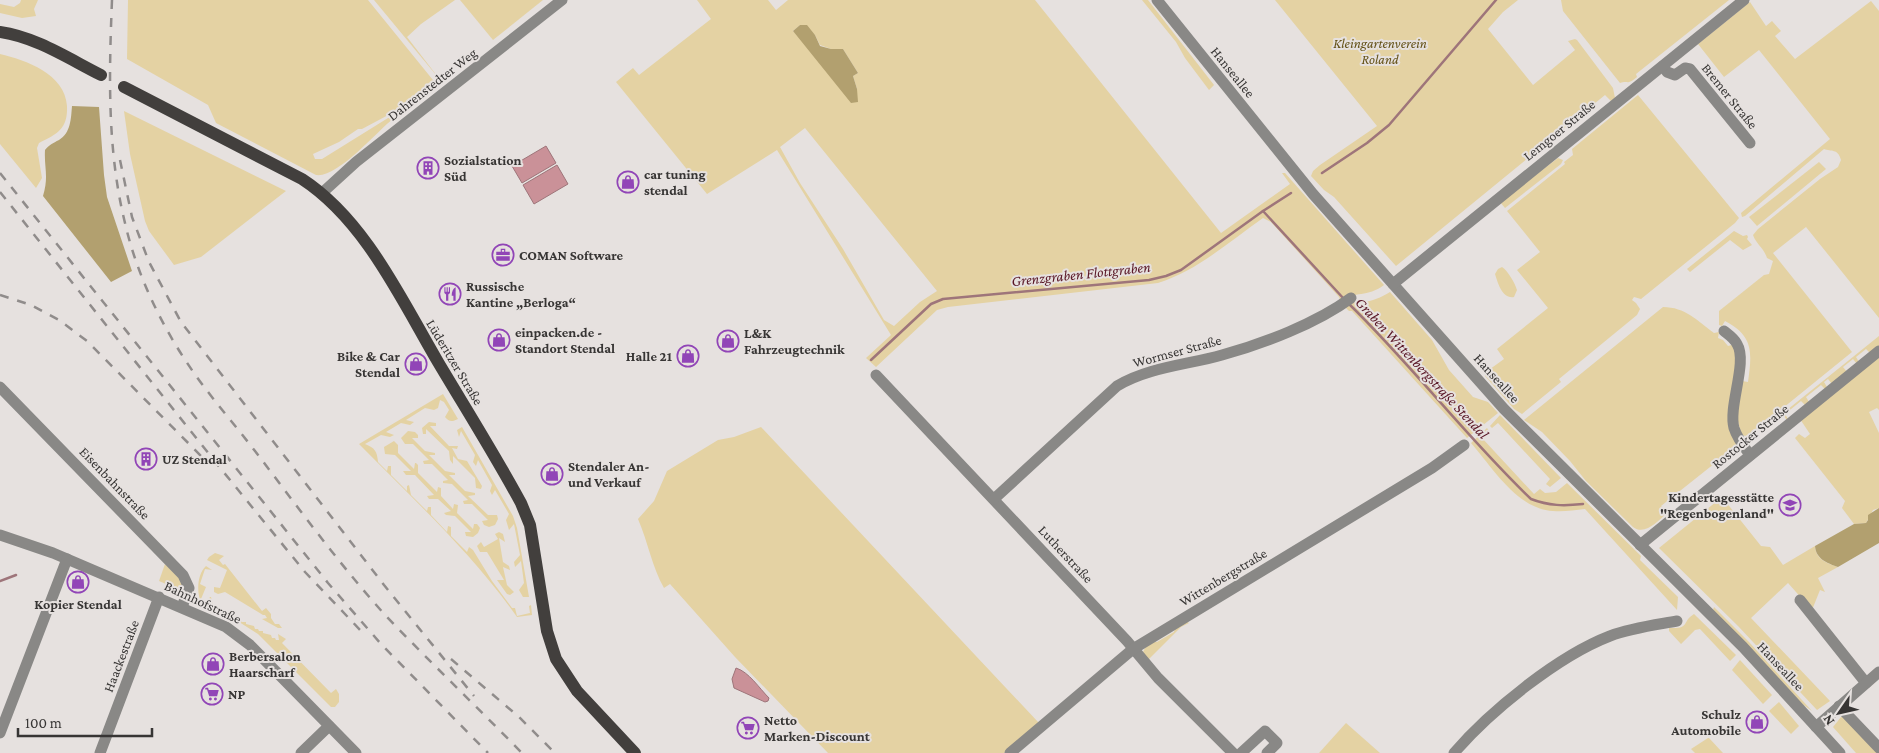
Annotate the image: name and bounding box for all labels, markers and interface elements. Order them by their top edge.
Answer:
park label: Kleingartenverein Roland [1333,35,1427,67]
street label: Hanseallee [1208,43,1258,101]
street label: Dahrenstedter Weg [384,44,480,124]
street label: Bremer Straße [1699,60,1761,132]
street label: Lemgoer Straße [1520,96,1598,164]
place label: Sozialstation Süd [444,152,522,184]
building icon: Sozialstation Süd [416,156,440,180]
place label: car tuning stendal [644,166,706,198]
shop icon: car tuning stendal [616,170,640,194]
office icon: COMAN Software [491,243,515,267]
place label: COMAN Software [519,247,623,263]
water label: Grenzgraben Flottgraben [1011,259,1152,290]
place label: Russische Kantine „Berloga“ [466,278,576,311]
restaurant icon: Russische Kantine „Berloga“ [438,282,462,306]
water label: Graben Wittenbergstraße Stendal [1352,294,1492,443]
street label: Lüderitzer Straße [423,316,487,408]
place label: einpacken.de - Standort Stendal [515,324,615,356]
place label: L&K Fahrzeugtechnik [744,325,845,357]
shop icon: einpacken.de - Standort Stendal [487,328,511,352]
shop icon: L&K Fahrzeugtechnik [716,329,740,353]
street label: Wormser Straße [1131,331,1223,371]
shop icon: Halle 21 [676,344,700,368]
place label: Bike & Car Stendal [337,348,400,380]
place label: Halle 21 [626,348,672,364]
street label: Hanseallee [1471,350,1523,406]
shop icon: Bike & Car Stendal [404,352,428,376]
street label: Rostocker Straße [1708,400,1792,472]
street label: Eisenbahnstraße [76,443,154,523]
building icon: UZ Stendal [134,447,158,471]
place label: UZ Stendal [162,451,227,467]
place label: Stendaler An- und Verkauf [568,458,650,490]
shop icon: Stendaler An- und Verkauf [540,462,564,486]
place label: Kindertagesstätte "Regenbogenland" [1660,489,1774,521]
school or university icon: Kindertagesstätte "Regenbogenland" [1778,493,1802,517]
street label: Lutherstraße [1035,522,1097,586]
street label: Wittenbergstraße [1176,545,1270,609]
shop icon: Kopier Stendal [66,570,90,594]
street label: Bahnhofstraße [162,577,244,627]
place label: Kopier Stendal [34,596,122,612]
street label: Haackestraße [100,618,142,694]
street label: Hanseallee [1754,638,1808,694]
place label: Berbersalon Haarscharf [229,648,301,680]
shop icon: Berbersalon Haarscharf [201,652,225,676]
supermarket icon: NP [200,682,224,706]
place label: NP [228,686,246,702]
north arrow [1814,688,1864,738]
scale bar [18,706,151,738]
place label: Schulz Automobile [1670,706,1742,738]
shop icon: Schulz Automobile [1745,710,1769,734]
text: N [1819,711,1838,729]
place label: Netto Marken-Discount [764,712,871,744]
text: 100 m [25,715,62,731]
supermarket icon: Netto Marken-Discount [736,716,760,740]

